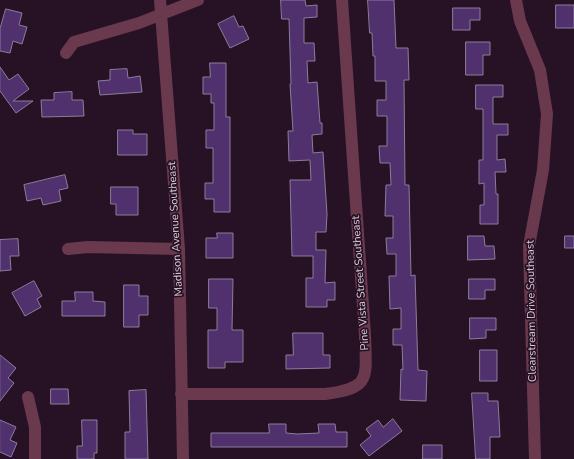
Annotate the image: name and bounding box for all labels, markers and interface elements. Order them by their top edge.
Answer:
street label: Madison Avenue Southeast [166,161,186,297]
street label: Pine Vista Street Southeast [350,215,372,351]
street label: Clearstream Drive Southeast [524,240,540,382]

